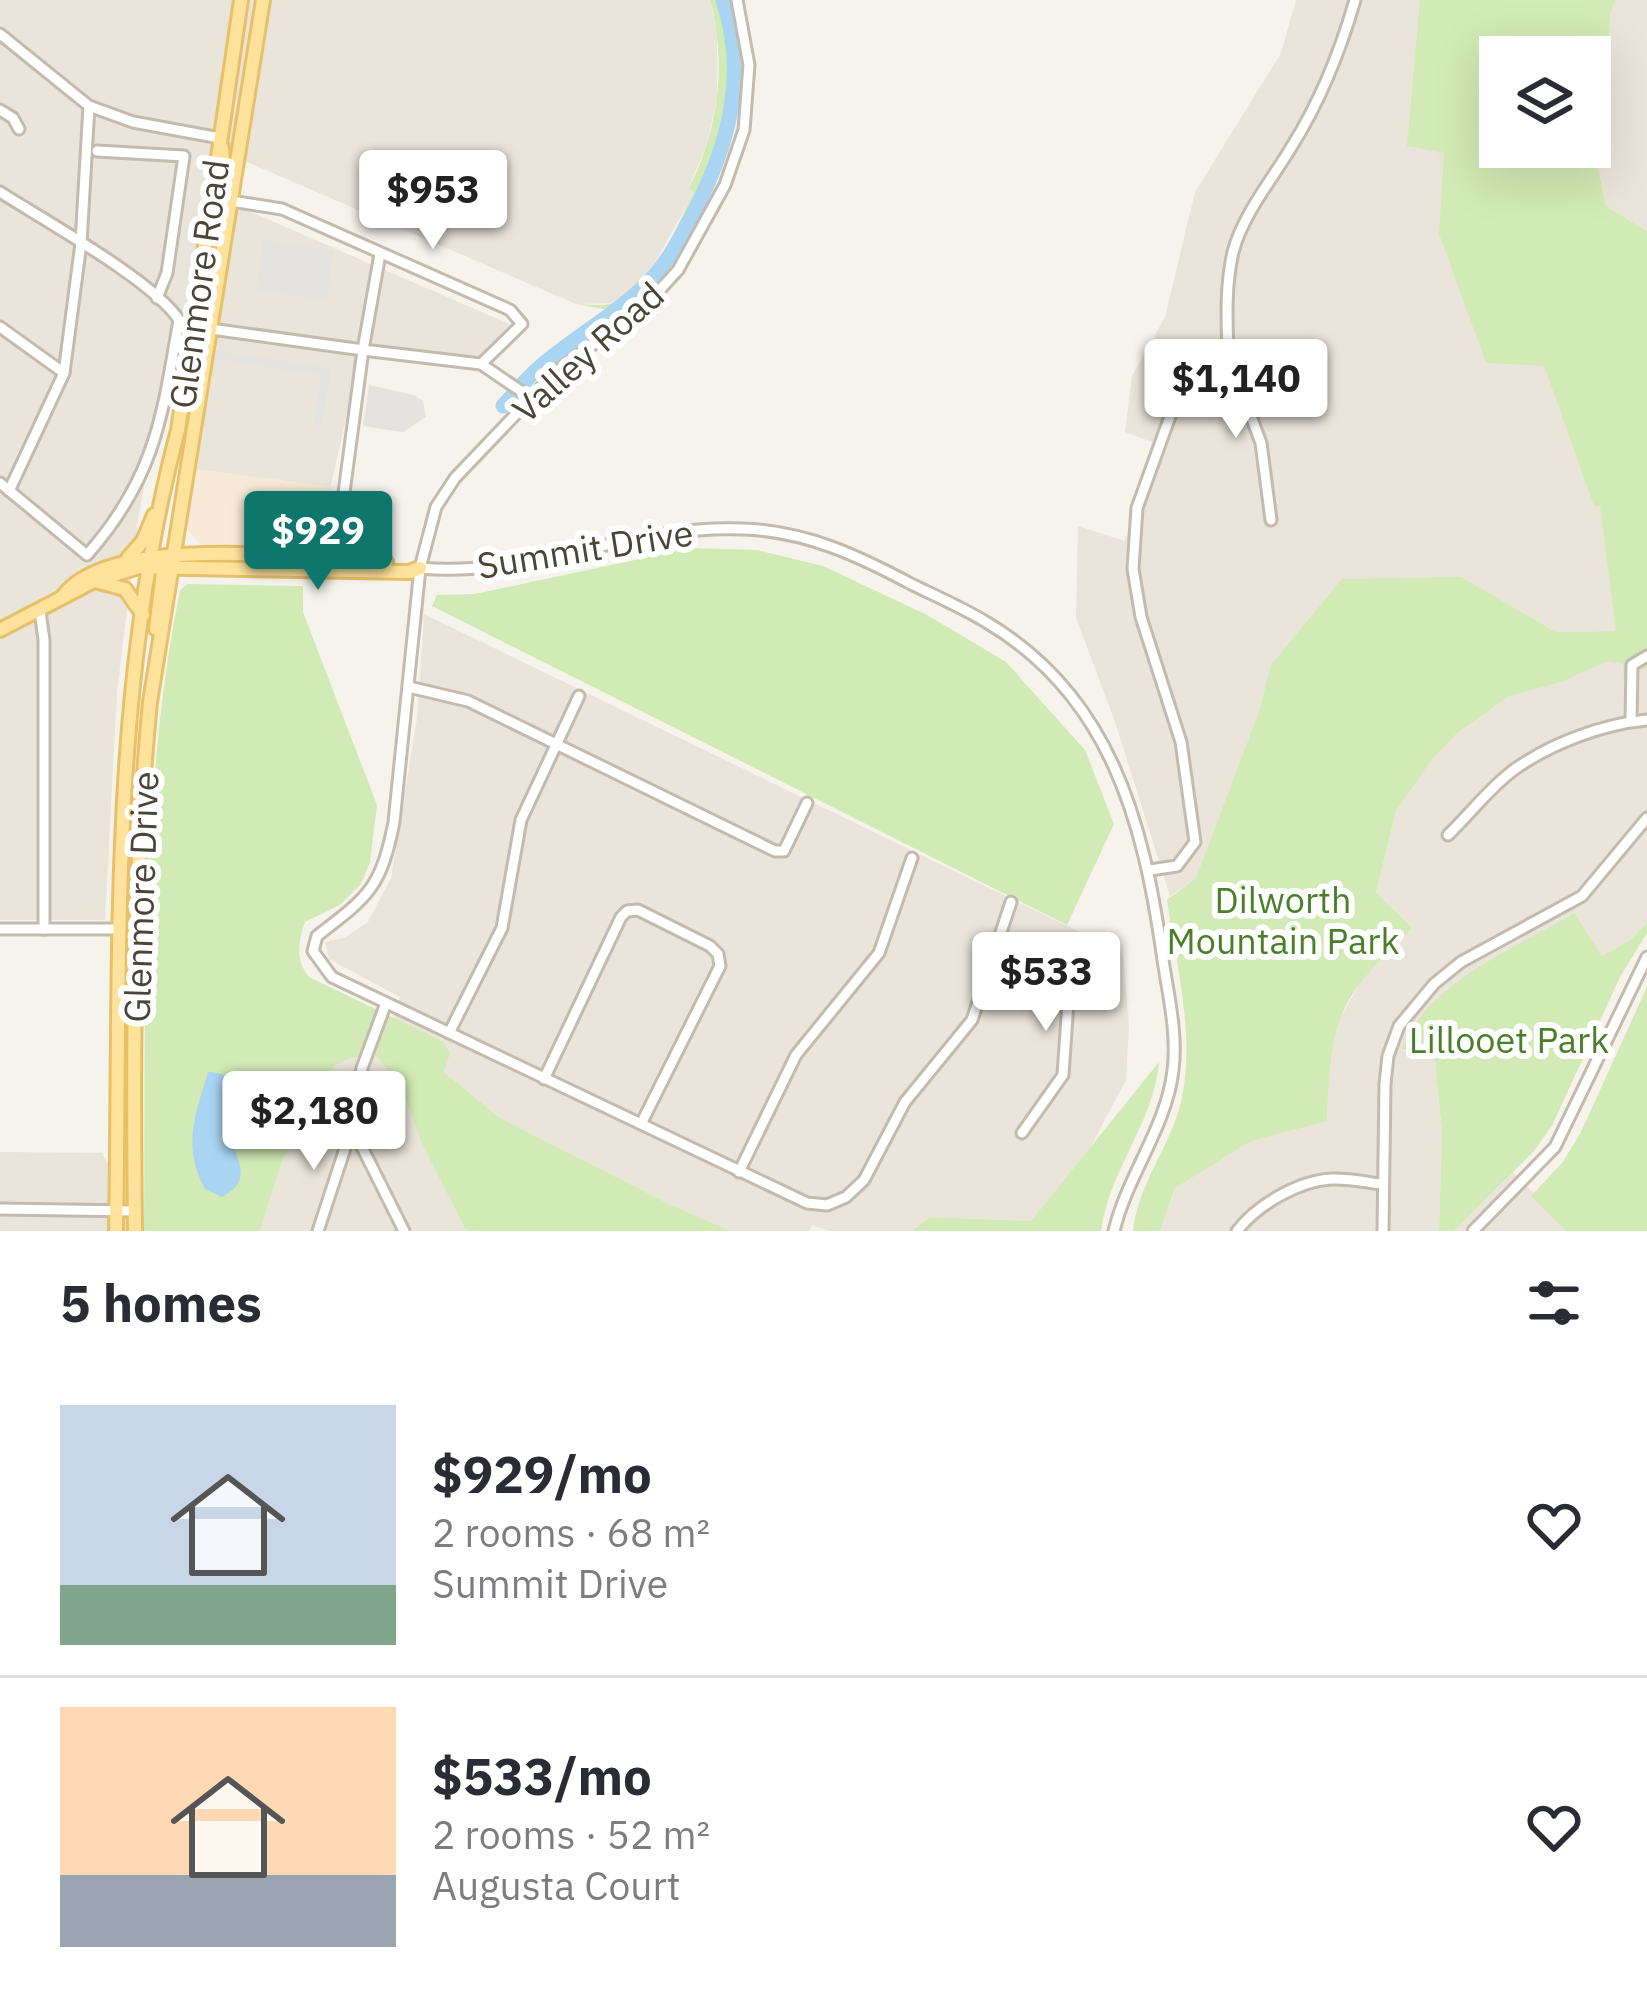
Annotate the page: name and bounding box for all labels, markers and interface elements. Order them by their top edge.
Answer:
map controls [1479,36,1611,168]
button: layers [1479,36,1611,168]
pin: $953 [362,150,504,252]
street label: Glenmore Road [158,157,239,411]
text: $953 [386,163,480,214]
street label: Valley Road [502,271,673,432]
pin: $1,140 [1138,339,1334,441]
text: $1,140 [1171,352,1301,403]
pin: $929 [247,491,389,593]
text: $929 [271,504,365,555]
street label: Summit Drive [474,508,696,589]
street label: Glenmore Drive [113,771,168,1023]
park label: Dilworth Mountain Park [1167,876,1399,964]
pin: $533 [975,932,1117,1034]
text: $533 [999,945,1093,996]
park label: Lillooet Park [1409,1016,1609,1063]
pin: $2,180 [216,1071,412,1173]
text: $2,180 [249,1084,379,1135]
text: 5 homes [60,1270,262,1336]
icon: filters [1521,1270,1587,1336]
text: $929/mo [432,1441,652,1507]
icon: home [156,1453,300,1597]
icon: heart [1521,1492,1587,1558]
text: 2 rooms · 68 m² [432,1507,710,1558]
text: Summit Drive [432,1558,668,1609]
text: $533/mo [432,1743,652,1809]
icon: home [156,1755,300,1899]
icon: heart [1521,1794,1587,1860]
text: 2 rooms · 52 m² [432,1809,710,1860]
text: Augusta Court [432,1860,681,1911]

